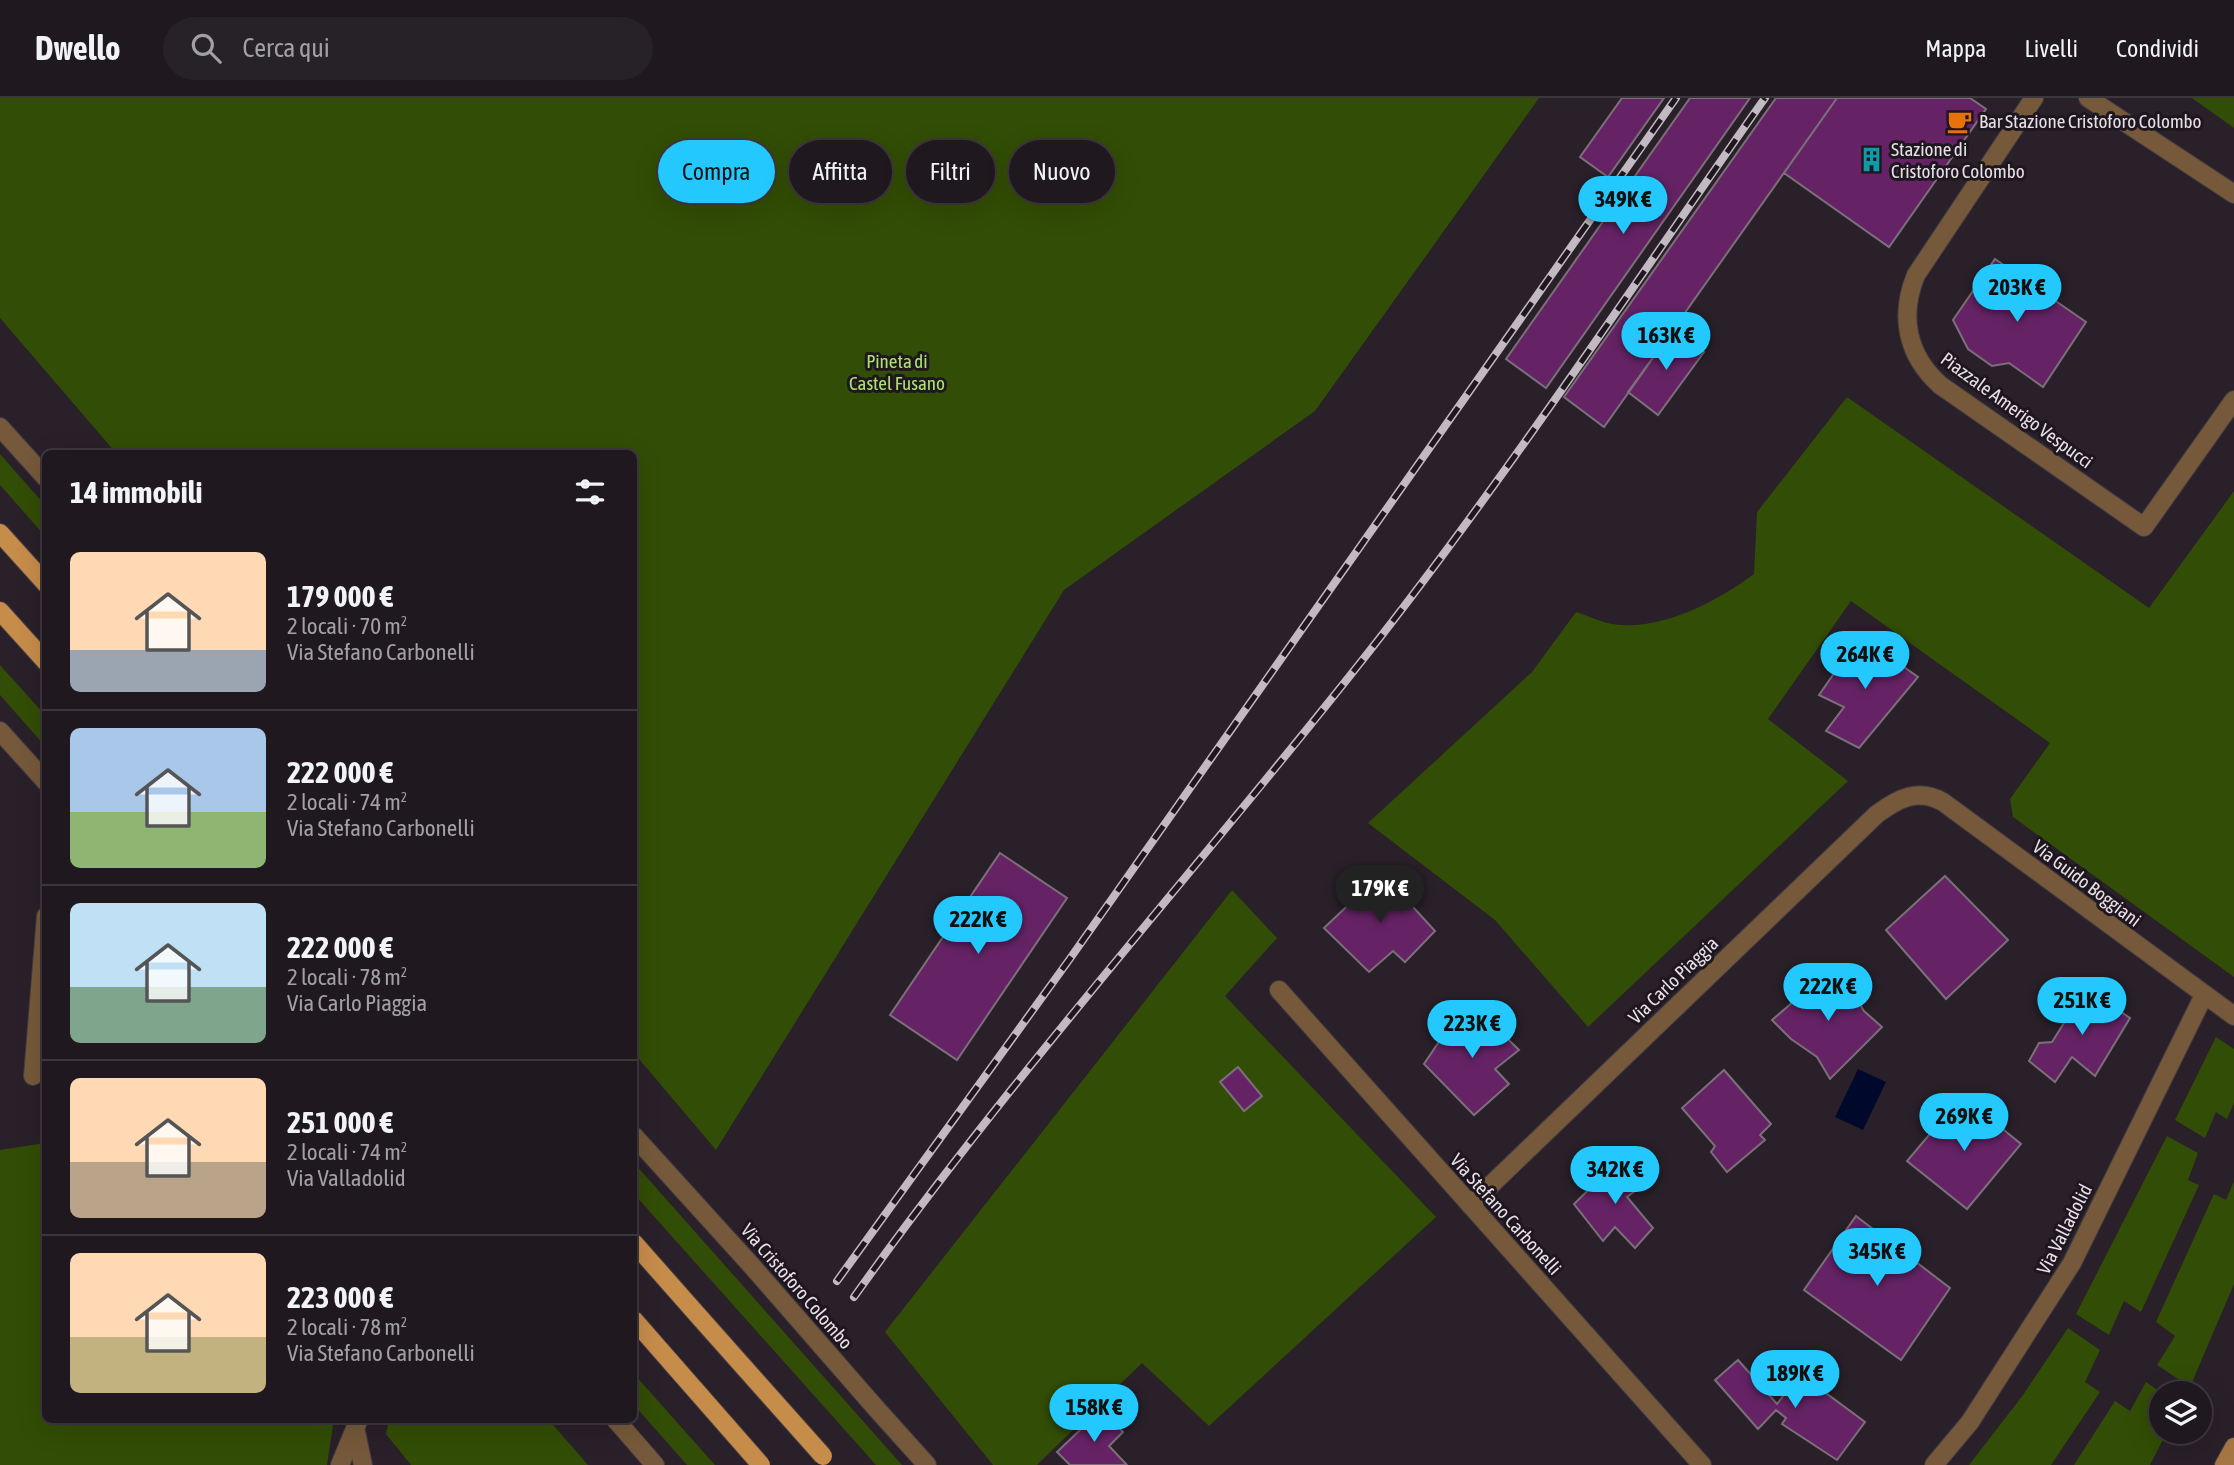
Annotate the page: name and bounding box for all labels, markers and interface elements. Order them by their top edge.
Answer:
search box [163,17,653,80]
text: Dwello [35,29,121,67]
icon: search [187,29,225,67]
text: Cerca qui [243,33,330,63]
text: Mappa [1925,35,1986,62]
text: Livelli [2024,35,2078,62]
text: Condividi [2116,35,2199,62]
cafe icon: Bar Stazione Cristoforo Colombo [1945,107,1973,135]
place label: Bar Stazione Cristoforo Colombo [1979,110,2202,132]
place label: Stazione di Cristoforo Colombo [1891,138,2025,182]
chip: Compra [658,140,775,203]
chip: Affitta [789,140,892,203]
chip: Filtri [906,140,995,203]
chip: Nuovo [1009,140,1115,203]
building icon: Stazione di Cristoforo Colombo [1857,146,1885,174]
pin: 349K € [1566,176,1680,236]
text: 349K € [1594,186,1652,212]
pin: 203K € [1960,264,2074,324]
text: 203K € [1988,274,2046,300]
pin: 163K € [1609,313,1723,372]
text: 163K € [1637,322,1695,348]
street label: Piazzale Amerigo Vespucci [1937,348,2097,472]
park label: Pineta di Castel Fusano [849,350,945,394]
icon: filters [571,473,609,511]
text: 14 immobili [70,475,202,509]
text: 179 000 € [287,579,393,613]
icon: home [126,580,210,664]
text: 2 locali · 70 m² [287,613,407,639]
pin: 264K € [1808,632,1922,691]
text: Via Stefano Carbonelli [287,639,475,665]
text: 264K € [1836,641,1894,667]
text: 222 000 € [287,755,393,789]
icon: home [126,756,210,840]
text: 2 locali · 74 m² [287,789,407,815]
text: Via Stefano Carbonelli [287,815,475,841]
street label: Via Guido Boggiani [2028,835,2146,931]
pin: 179K € [1323,866,1437,925]
text: 179K € [1351,875,1409,901]
pin: 222K € [921,896,1035,956]
text: 222K € [949,906,1007,932]
text: 222 000 € [287,930,393,964]
icon: home [126,931,210,1015]
street label: Via Carlo Piaggia [1624,932,1722,1028]
text: 2 locali · 78 m² [287,964,407,990]
pin: 222K € [1771,964,1885,1023]
text: 222K € [1799,973,1857,999]
pin: 251K € [2025,978,2139,1037]
text: 251K € [2053,987,2111,1013]
text: Via Carlo Piaggia [287,990,427,1016]
pin: 223K € [1415,1000,1529,1060]
text: 223K € [1443,1010,1501,1036]
pin: 269K € [1907,1094,2021,1153]
text: 269K € [1935,1103,1993,1129]
text: 251 000 € [287,1105,393,1139]
icon: home [126,1106,210,1190]
text: 2 locali · 74 m² [287,1139,407,1165]
pin: 342K € [1558,1146,1672,1206]
street label: Via Stefano Carbonelli [1446,1149,1566,1279]
text: 342K € [1586,1156,1644,1182]
text: Via Valladolid [287,1165,406,1191]
street label: Via Valladolid [2032,1180,2096,1278]
street label: Via Cristoforo Colombo [737,1219,857,1353]
pin: 345K € [1820,1228,1934,1288]
text: 345K € [1848,1238,1906,1264]
text: 223 000 € [287,1280,393,1314]
icon: home [126,1281,210,1365]
text: 2 locali · 78 m² [287,1314,407,1340]
text: Via Stefano Carbonelli [287,1340,475,1366]
pin: 189K € [1738,1350,1852,1410]
text: 189K € [1766,1360,1824,1386]
map controls [2149,1381,2212,1444]
button: layers [2149,1381,2212,1444]
pin: 158K € [1037,1384,1151,1444]
text: 158K € [1065,1394,1123,1420]

